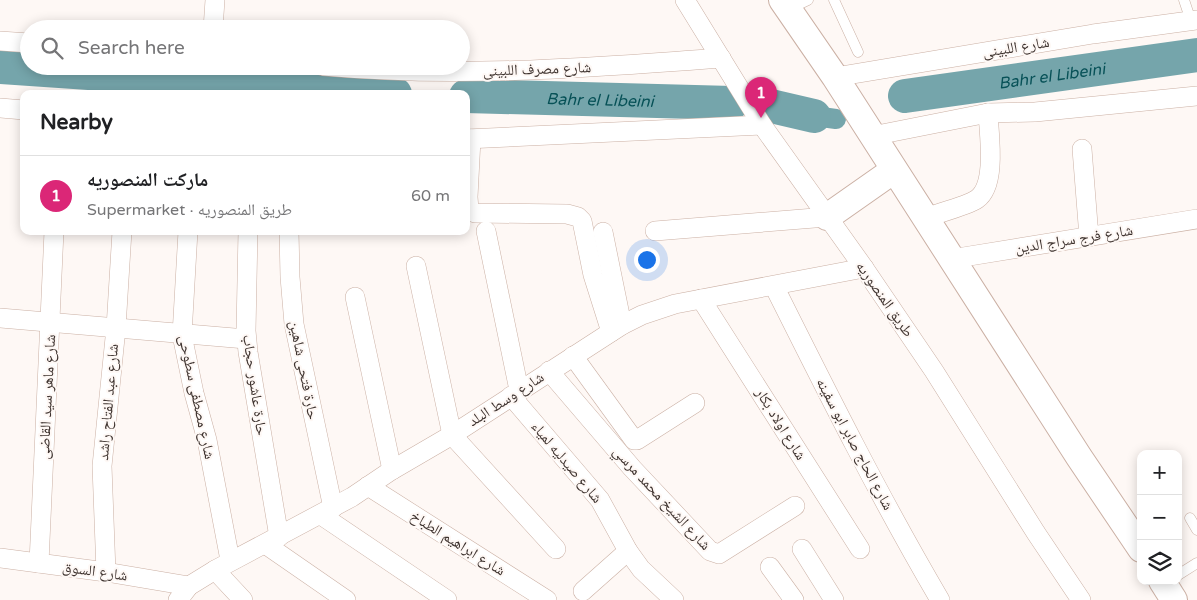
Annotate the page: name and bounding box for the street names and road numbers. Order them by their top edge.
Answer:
street label: شارع اللبينى [981,33,1051,62]
street label: شارع مصرف اللبينى [482,58,592,81]
street label: شارع فرج سراج الدين [1014,221,1134,258]
street label: طريق المنصوريه [851,258,918,341]
street label: حارة فتحى شاهين [285,319,323,422]
street label: شارع مصطفى سطوحى [174,333,219,461]
street label: حارة عاشور حجاب [239,333,271,437]
street label: شارع ماهر سيد القاضى [35,334,60,460]
street label: شارع عبد الفتاح راشد [94,343,123,461]
street label: شارع وسط البلد [465,368,548,431]
street label: شارع الحاج صابر ابو سفينه [812,375,897,514]
street label: شارع اولاد بكار [750,384,810,464]
street label: شارع صيدليه لمياء [527,417,606,507]
street label: شارع الشيخ محمد مرسي [607,442,715,556]
street label: شارع ابراهيم الطباخ [407,507,509,580]
street label: شارع السوق [61,558,129,586]

